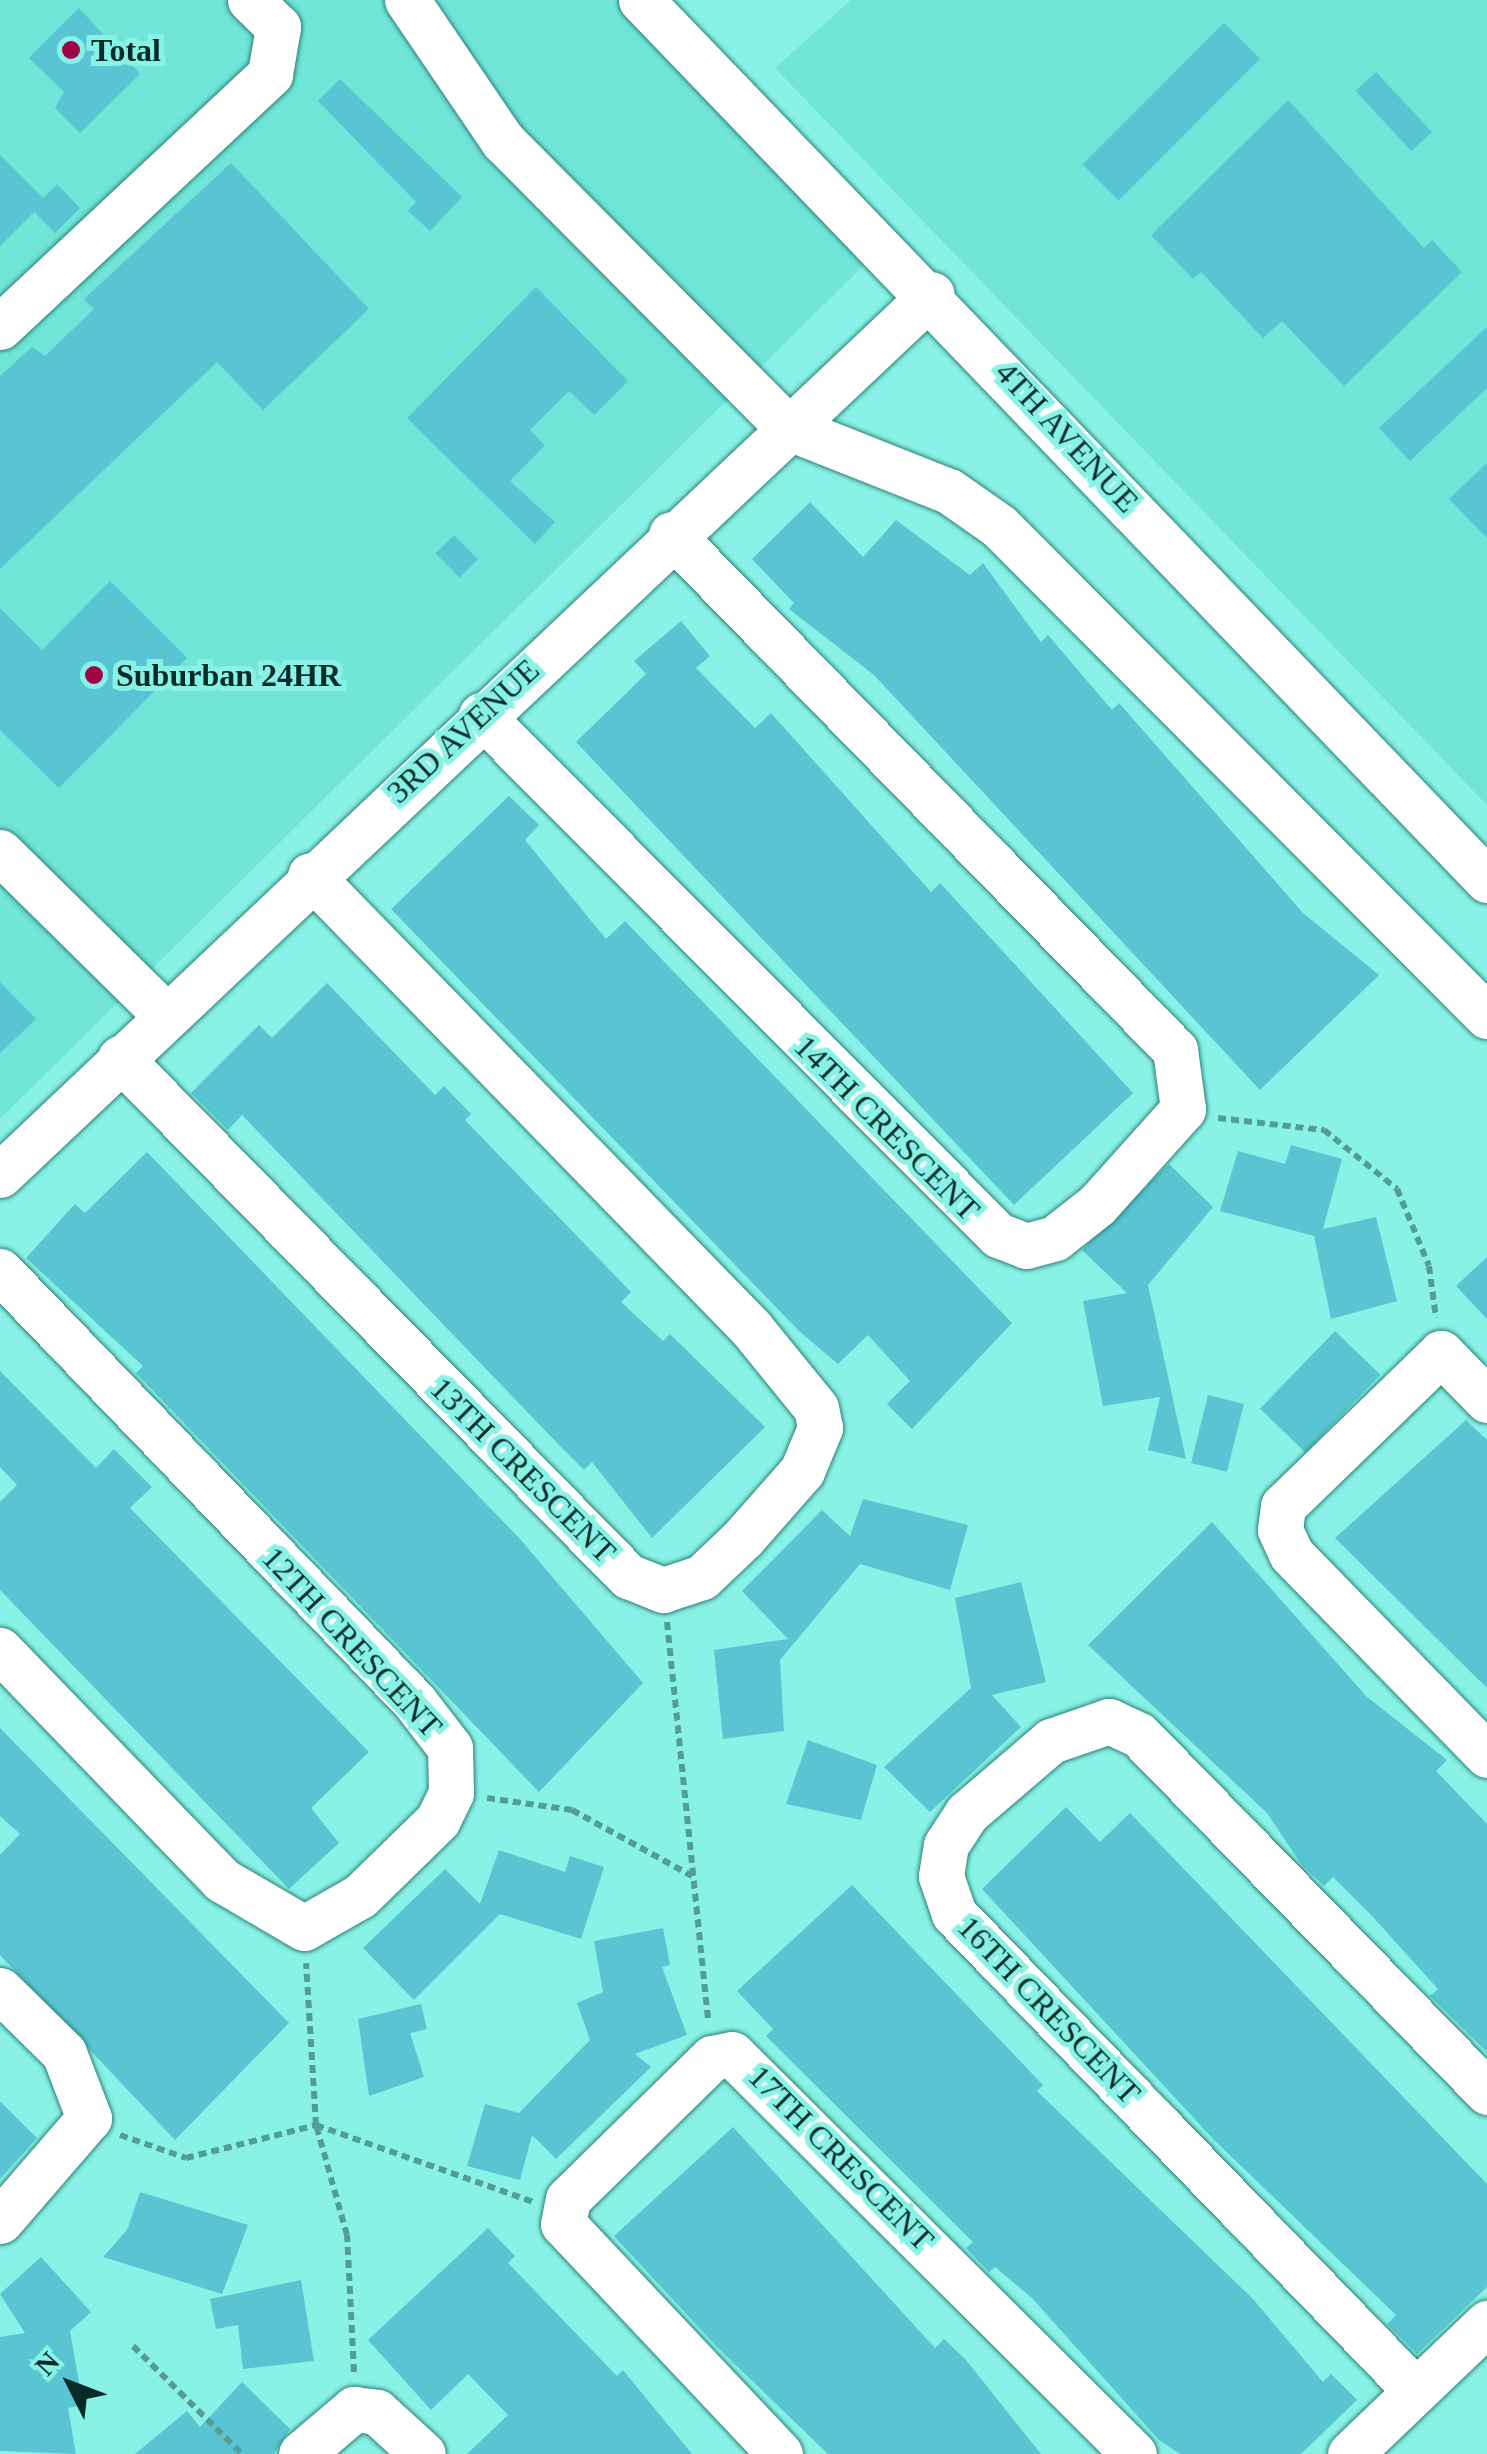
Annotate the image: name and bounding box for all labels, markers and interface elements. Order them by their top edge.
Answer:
place label: Total [91,31,161,69]
marker: Total [60,39,82,61]
street label: 4TH AVENUE [987,353,1147,521]
street label: 3RD AVENUE [378,650,548,812]
place label: Suburban 24HR [116,656,341,694]
marker: Suburban 24HR [81,662,107,688]
street label: 14TH CRESCENT [786,1027,988,1229]
street label: 13TH CRESCENT [422,1369,624,1571]
street label: 12TH CRESCENT [254,1539,450,1745]
street label: 16TH CRESCENT [950,1908,1148,2112]
street label: 17TH CRESCENT [740,2057,942,2259]
north arrow [20,2334,120,2434]
text: N [29,2346,66,2381]

